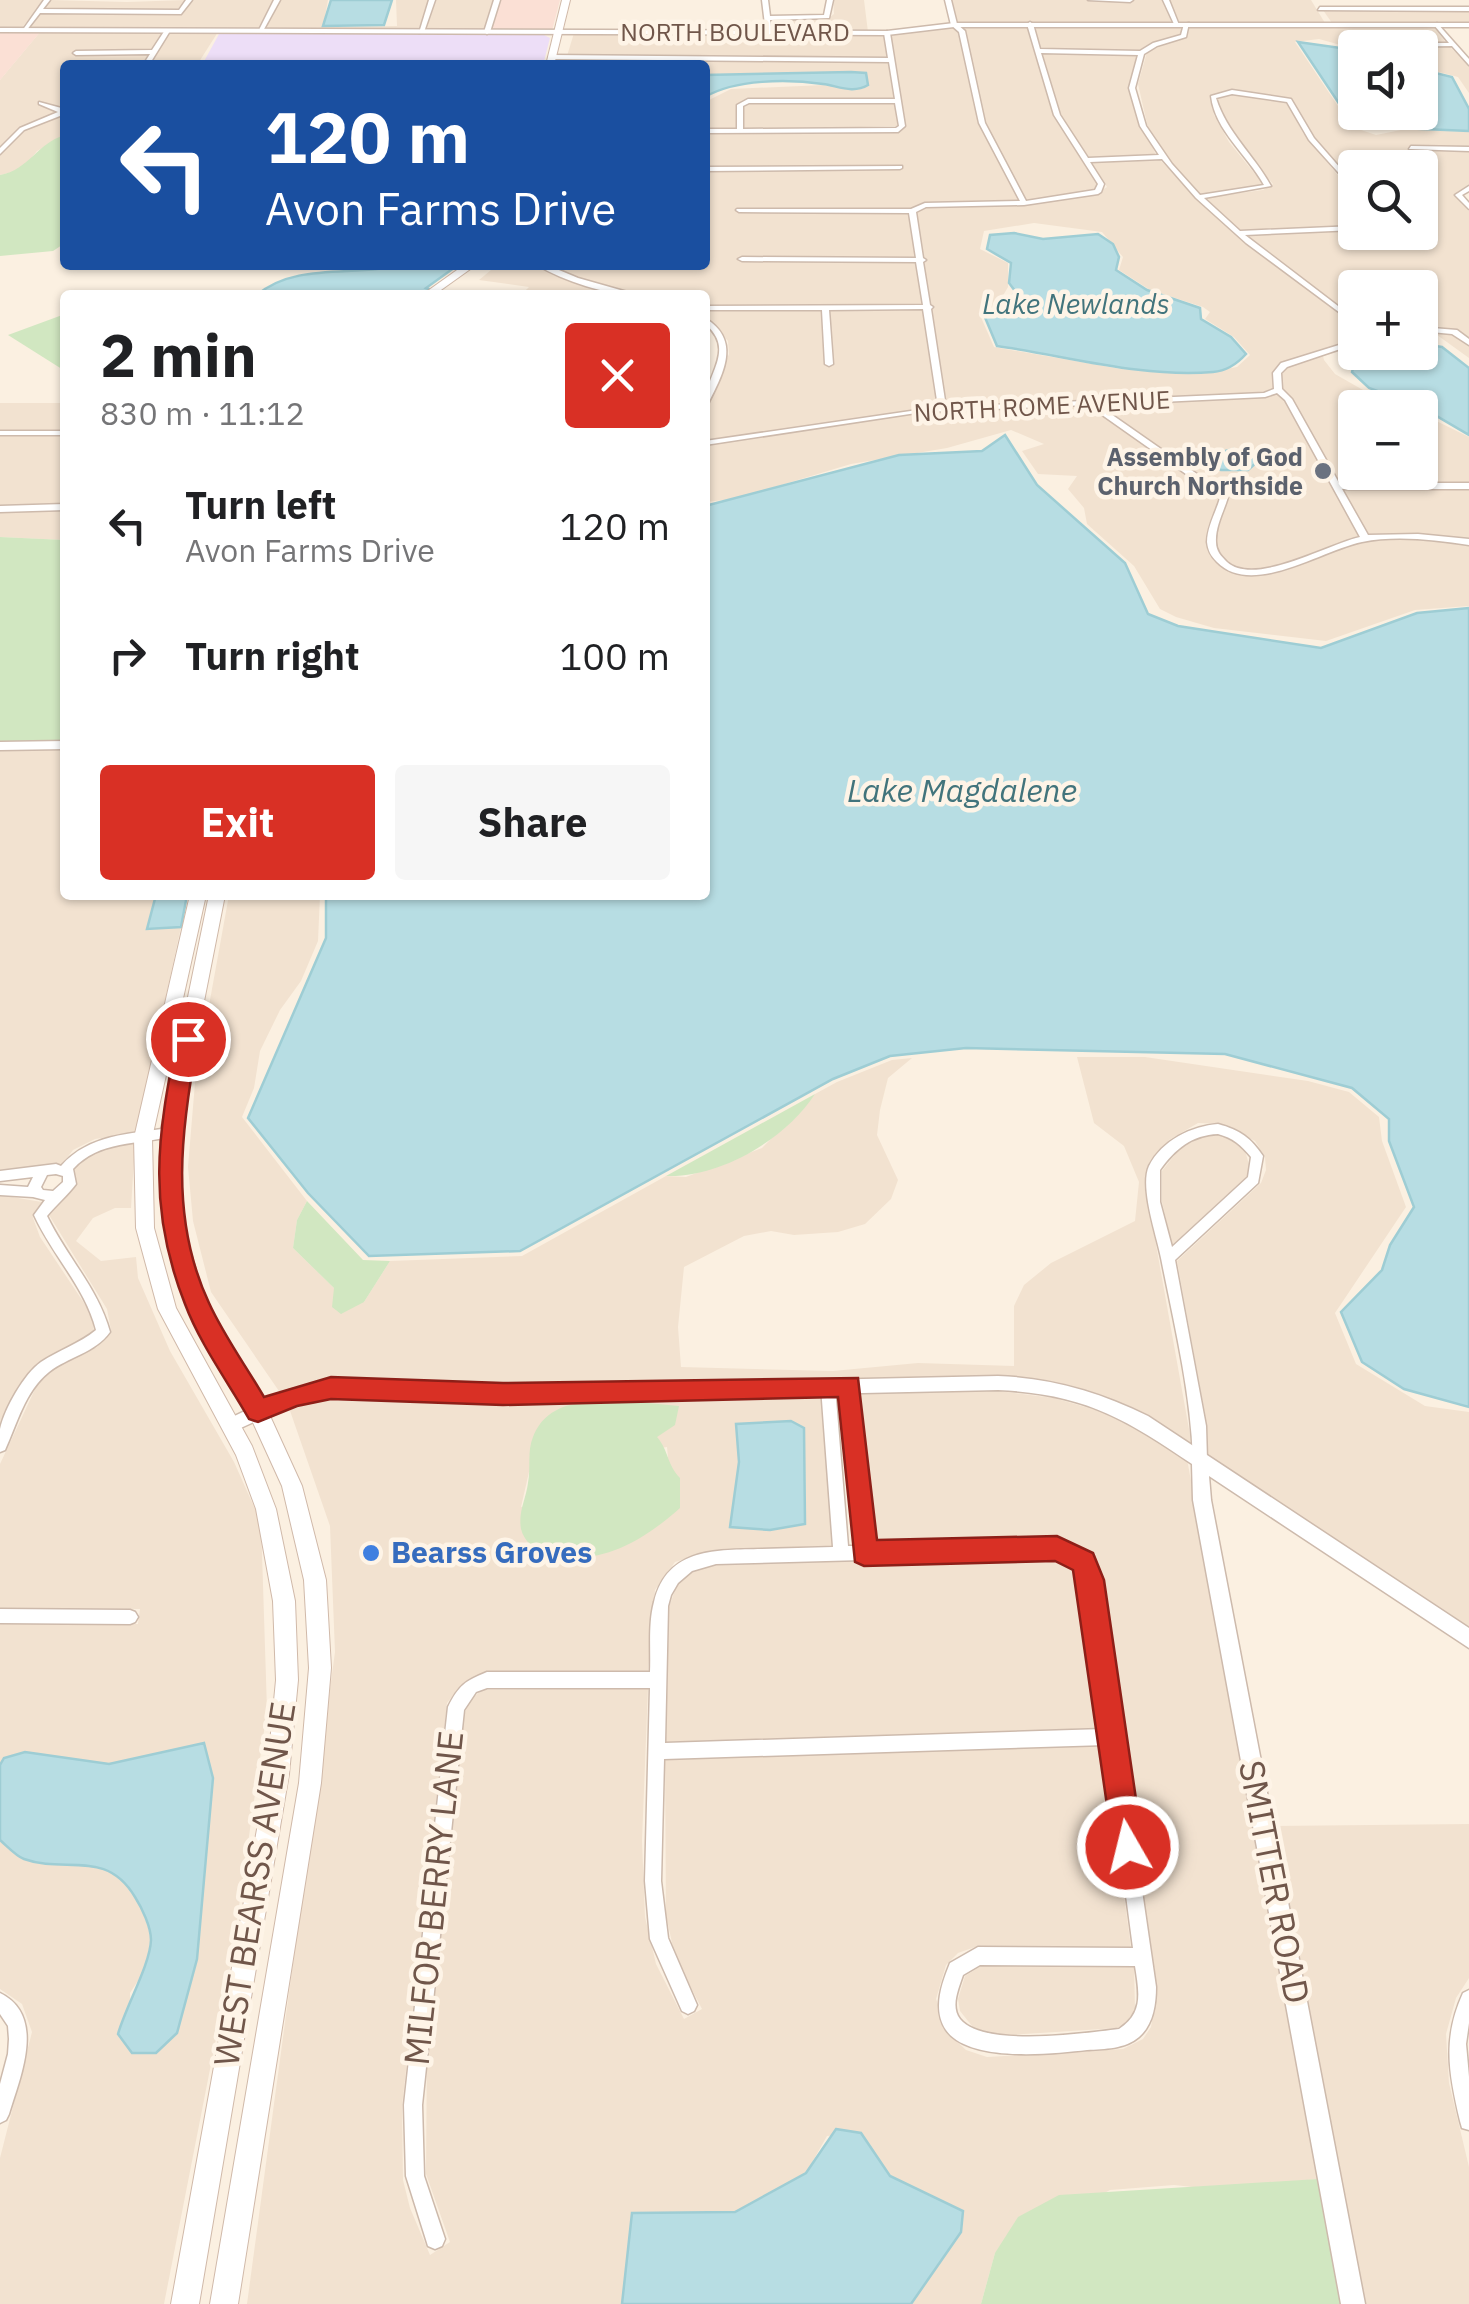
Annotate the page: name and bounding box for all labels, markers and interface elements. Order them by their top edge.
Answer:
street label: NORTH BOULEVARD [620,15,850,48]
map controls [1338,30,1438,490]
button: sound [1338,30,1438,130]
text: 120 m [265,91,470,182]
icon: left [100,100,230,230]
button: search [1338,150,1438,250]
text: Avon Farms Drive [265,179,616,237]
button: + [1338,270,1438,370]
water label: Lake Newlands [982,285,1170,322]
text: 2 min [100,315,257,394]
button: close [565,323,670,428]
street label: NORTH ROME AVENUE [913,382,1171,429]
button: − [1338,390,1438,490]
text: 830 m · 11:12 [100,392,305,434]
place label: Assembly of God Church Northside [1097,440,1303,502]
marker: Assembly of God Church Northside [1312,460,1334,482]
text: Turn left [185,480,336,529]
icon: left [100,498,155,553]
text: 120 m [559,501,670,550]
text: Avon Farms Drive [185,529,435,571]
icon: right [100,628,155,683]
text: Turn right [185,631,360,680]
text: 100 m [559,631,670,680]
button: Exit [100,765,375,880]
button: Share [395,765,670,880]
water label: Lake Magdalene [847,769,1077,811]
pin [146,997,231,1082]
icon: arrive [161,1012,216,1067]
place label: Bearss Groves [391,1532,592,1571]
marker: Bearss Groves [360,1542,382,1564]
street label: WEST BEARSS AVENUE [203,1698,306,2069]
street label: MILFOR BERRY LANE [393,1728,473,2067]
street label: SMITTER ROAD [1229,1756,1321,2007]
position arrow [1076,1795,1180,1899]

